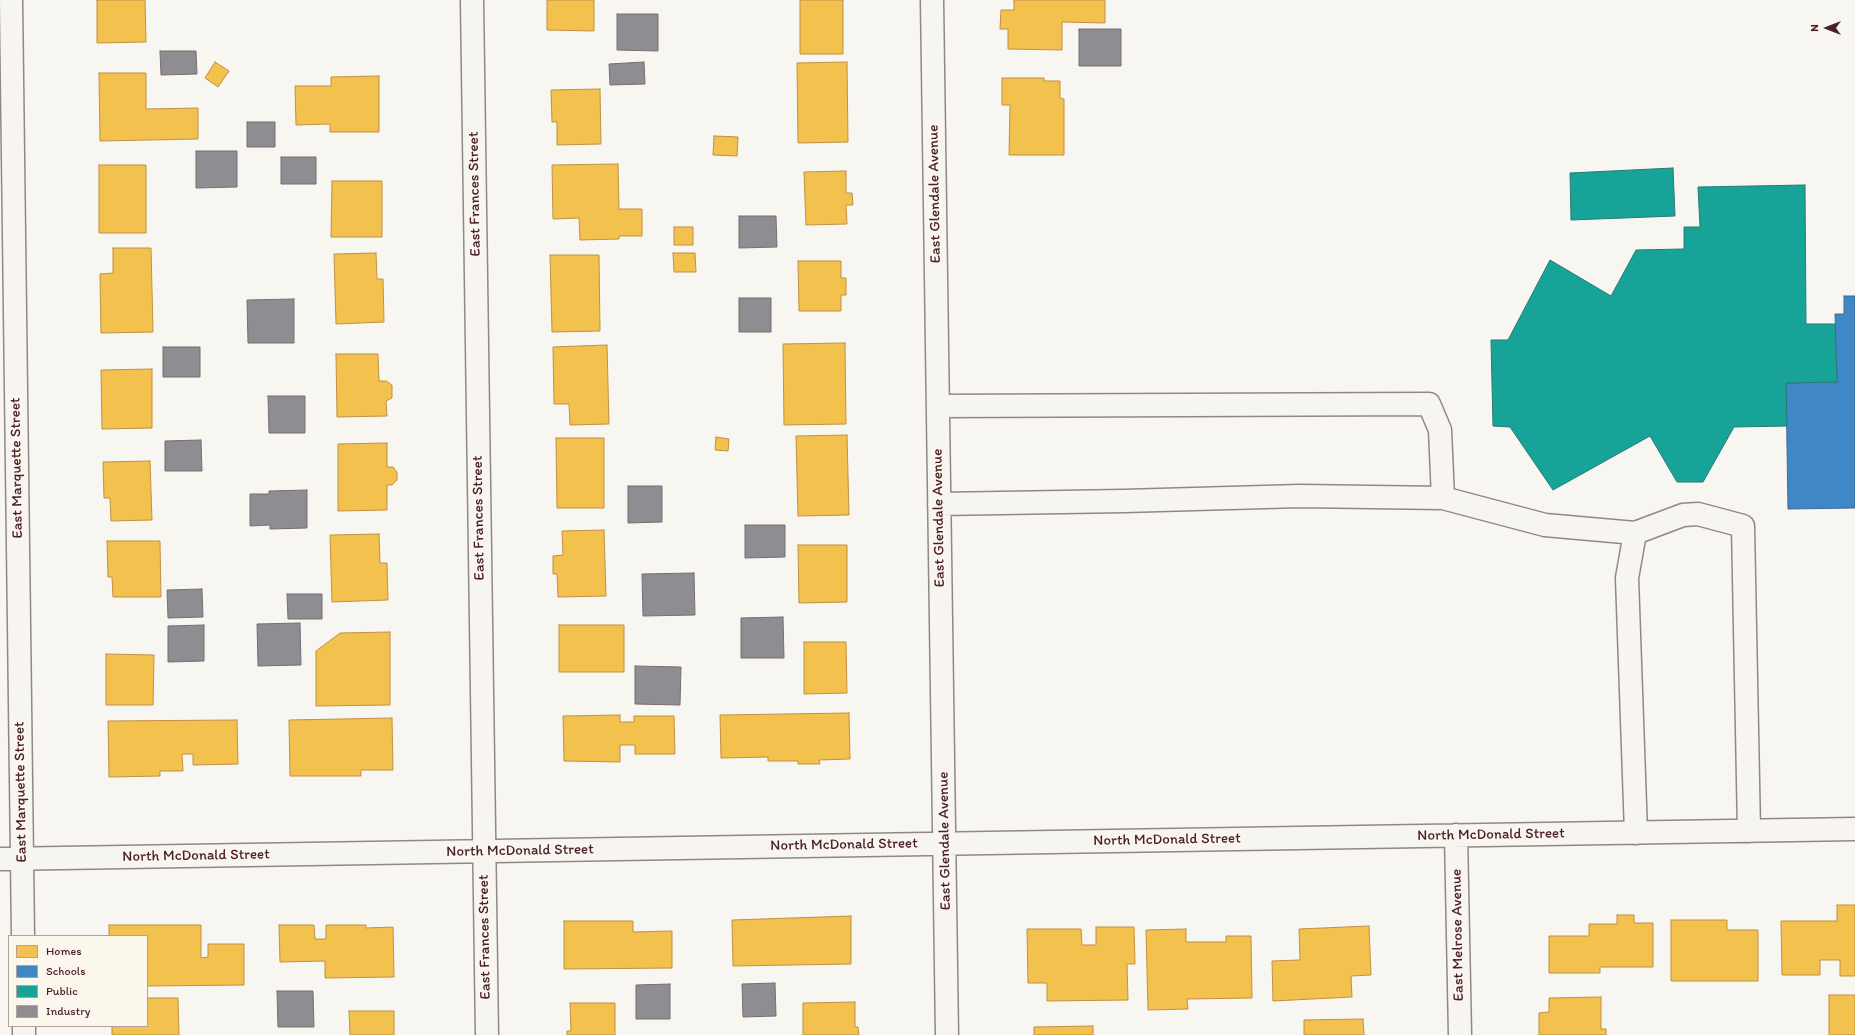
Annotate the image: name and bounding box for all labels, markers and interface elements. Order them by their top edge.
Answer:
north arrow [1807,8,1847,48]
text: N [1808,24,1821,32]
street label: East Glendale Avenue [925,124,945,264]
street label: East Frances Street [465,131,485,257]
street label: East Marquette Street [7,397,27,539]
street label: East Glendale Avenue [929,448,949,588]
street label: East Frances Street [469,455,489,581]
street label: East Marquette Street [11,721,31,863]
street label: East Glendale Avenue [935,771,955,911]
street label: North McDonald Street [1417,825,1565,845]
street label: North McDonald Street [1093,830,1241,850]
street label: North McDonald Street [770,835,918,855]
street label: North McDonald Street [446,841,594,861]
street label: North McDonald Street [122,846,270,866]
street label: East Melrose Avenue [1448,869,1468,1001]
street label: East Frances Street [475,874,495,1000]
legend [8,935,148,1027]
text: Homes [46,944,82,958]
text: Schools [46,964,85,978]
text: Public [46,984,78,998]
text: Industry [46,1004,90,1018]

